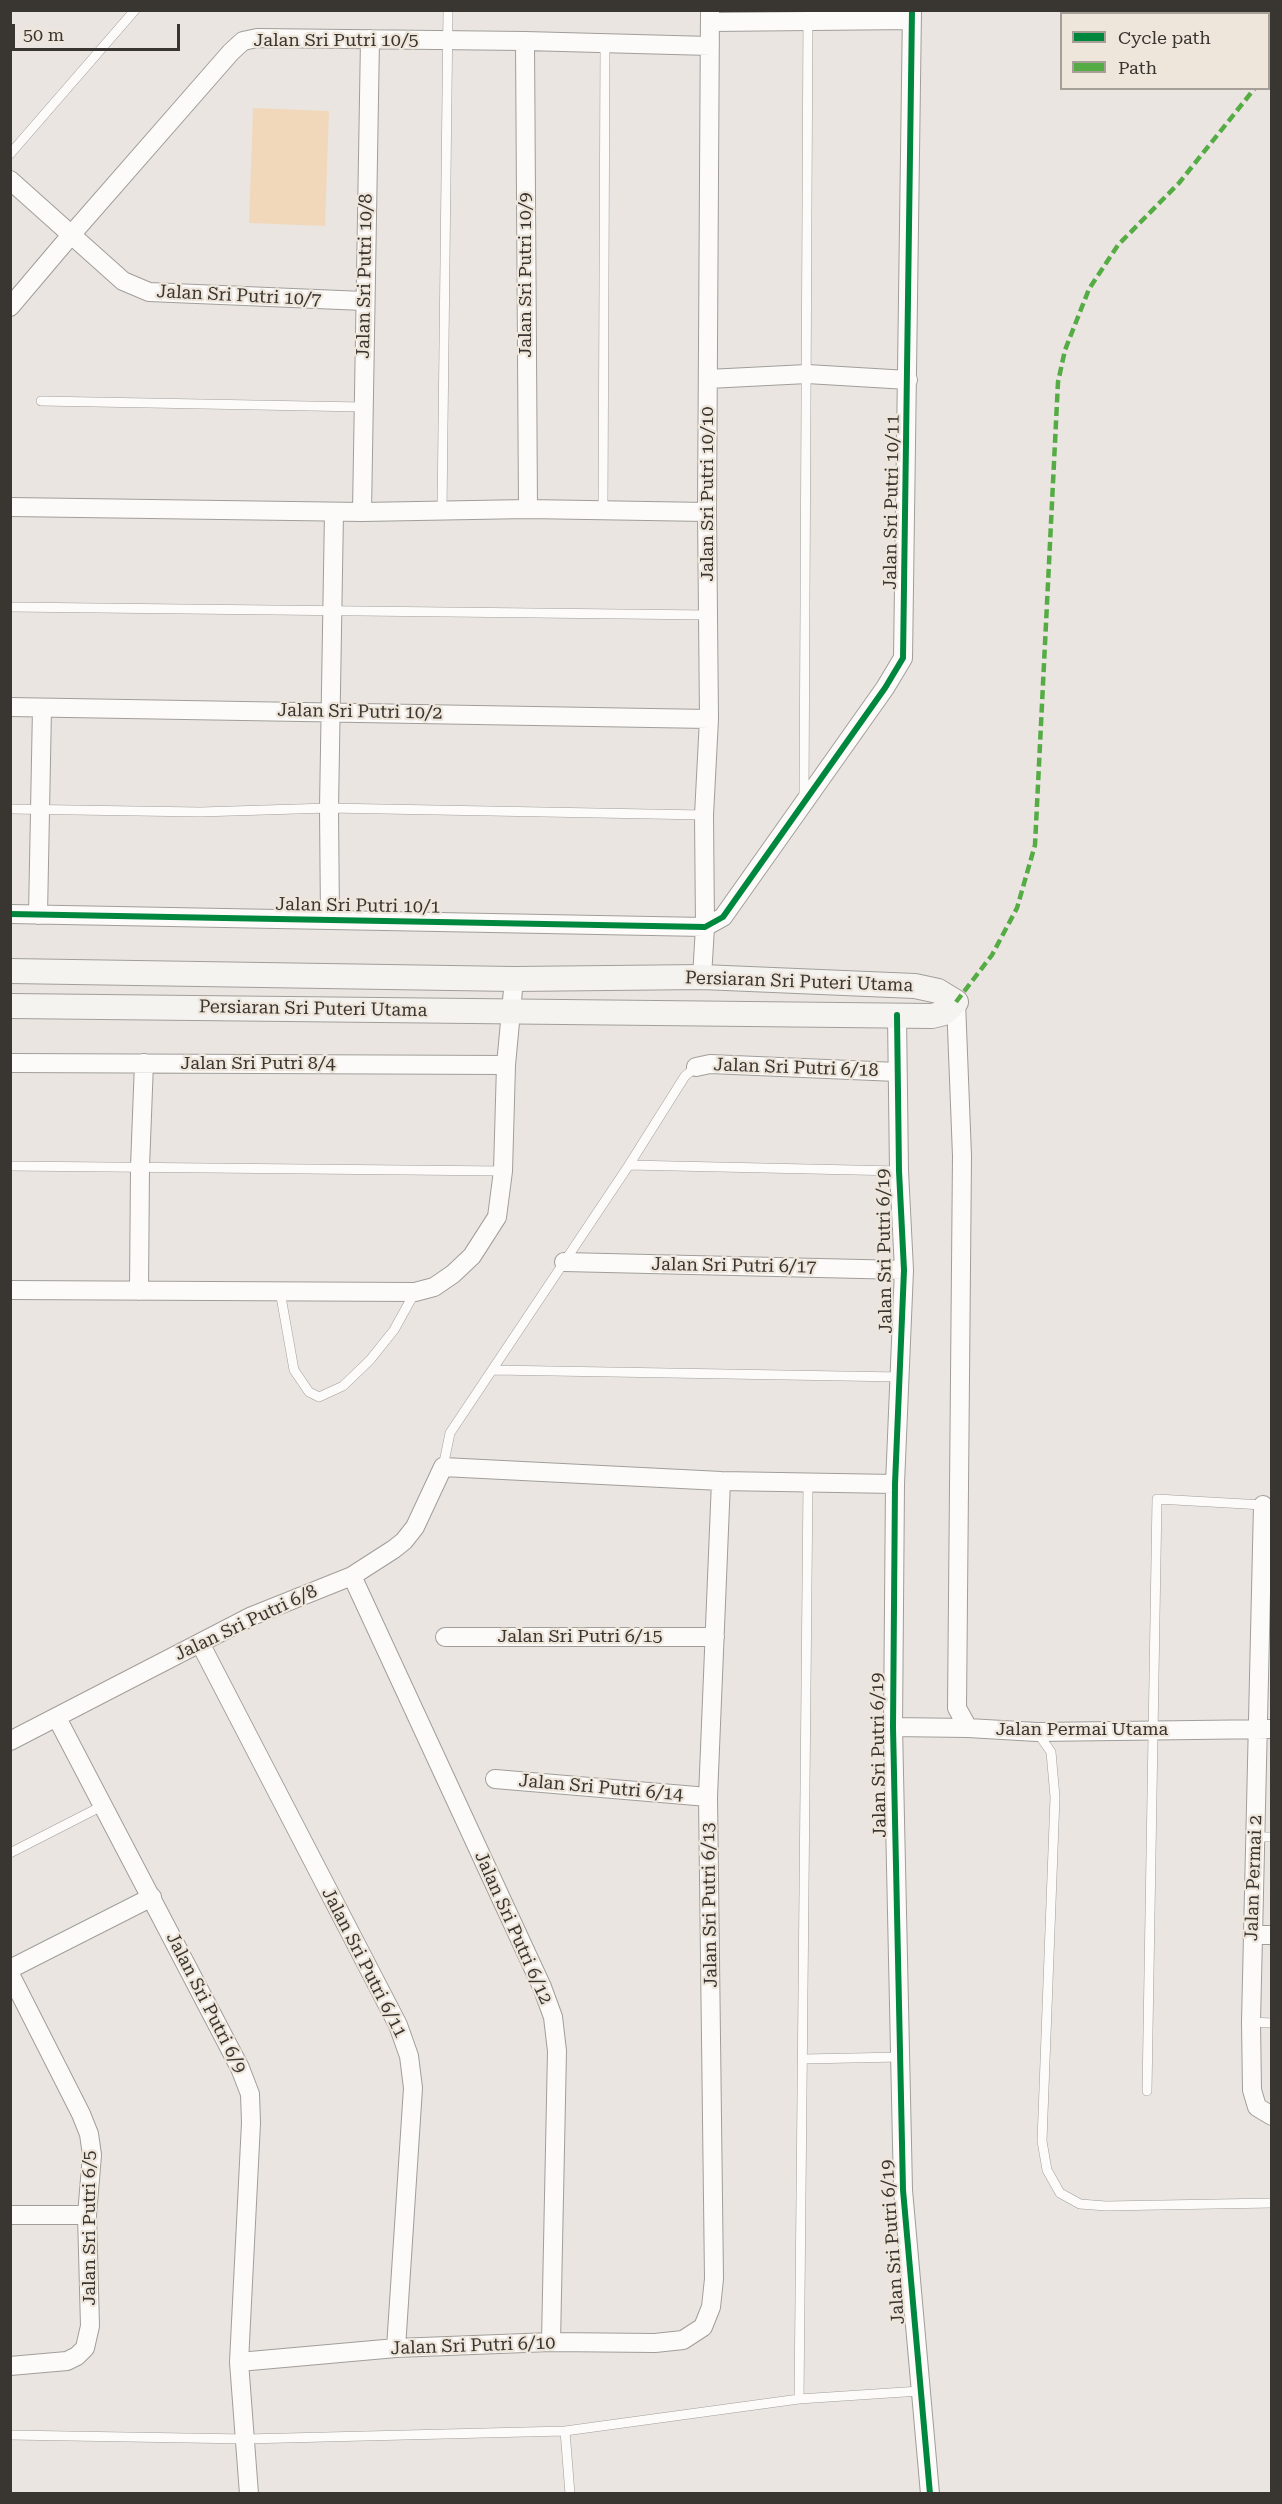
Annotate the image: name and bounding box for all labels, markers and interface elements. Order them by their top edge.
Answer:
scale bar [15,12,183,50]
legend [1060,12,1270,90]
text: 50 m [23,24,64,45]
text: Cycle path [1118,27,1211,48]
street label: Jalan Sri Putri 10/5 [253,30,419,52]
text: Path [1118,57,1157,78]
street label: Jalan Sri Putri 10/9 [515,192,537,358]
street label: Jalan Sri Putri 10/8 [353,193,377,359]
street label: Jalan Sri Putri 10/7 [156,281,322,311]
street label: Jalan Sri Putri 10/10 [697,406,719,582]
street label: Jalan Sri Putri 10/11 [880,414,904,590]
street label: Jalan Sri Putri 10/2 [277,700,443,724]
street label: Jalan Sri Putri 10/1 [275,894,441,918]
street label: Persiaran Sri Puteri Utama [684,967,914,997]
street label: Persiaran Sri Puteri Utama [199,996,427,1022]
street label: Jalan Sri Putri 8/4 [180,1053,336,1075]
street label: Jalan Sri Putri 6/18 [713,1054,879,1082]
street label: Jalan Sri Putri 6/19 [873,1168,897,1334]
street label: Jalan Sri Putri 6/17 [651,1254,817,1278]
street label: Jalan Sri Putri 6/8 [171,1580,321,1666]
street label: Jalan Sri Putri 6/15 [497,1626,663,1648]
street label: Jalan Sri Putri 6/19 [867,1672,891,1838]
street label: Jalan Permai Utama [996,1719,1168,1741]
street label: Jalan Sri Putri 6/14 [518,1770,684,1806]
street label: Jalan Permai 2 [1241,1815,1267,1941]
street label: Jalan Sri Putri 6/13 [698,1822,722,1988]
street label: Jalan Sri Putri 6/12 [470,1848,556,2008]
street label: Jalan Sri Putri 6/11 [317,1885,411,2041]
street label: Jalan Sri Putri 6/9 [161,1929,251,2077]
street label: Jalan Sri Putri 6/5 [79,2150,101,2306]
street label: Jalan Sri Putri 6/19 [876,2159,910,2325]
street label: Jalan Sri Putri 6/10 [390,2332,556,2360]

